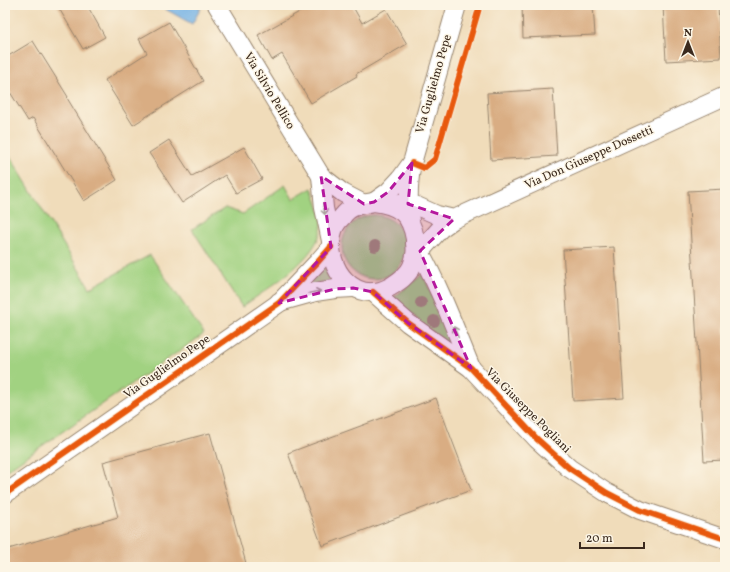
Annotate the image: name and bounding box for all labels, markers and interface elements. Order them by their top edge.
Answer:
north arrow [668,22,708,62]
text: N [684,26,692,41]
street label: Via Guglielmo Pepe [412,32,456,135]
street label: Via Silvio Pellico [240,50,298,132]
street label: Via Don Giuseppe Dossetti [522,122,656,194]
one-way arrow [321,202,329,215]
one-way arrow [308,288,321,296]
one-way arrow [452,327,460,339]
street label: Via Guglielmo Pepe [121,331,214,403]
street label: Via Giuseppe Pogliani [482,365,574,457]
scale bar [580,524,644,550]
text: 20 m [586,531,613,547]

